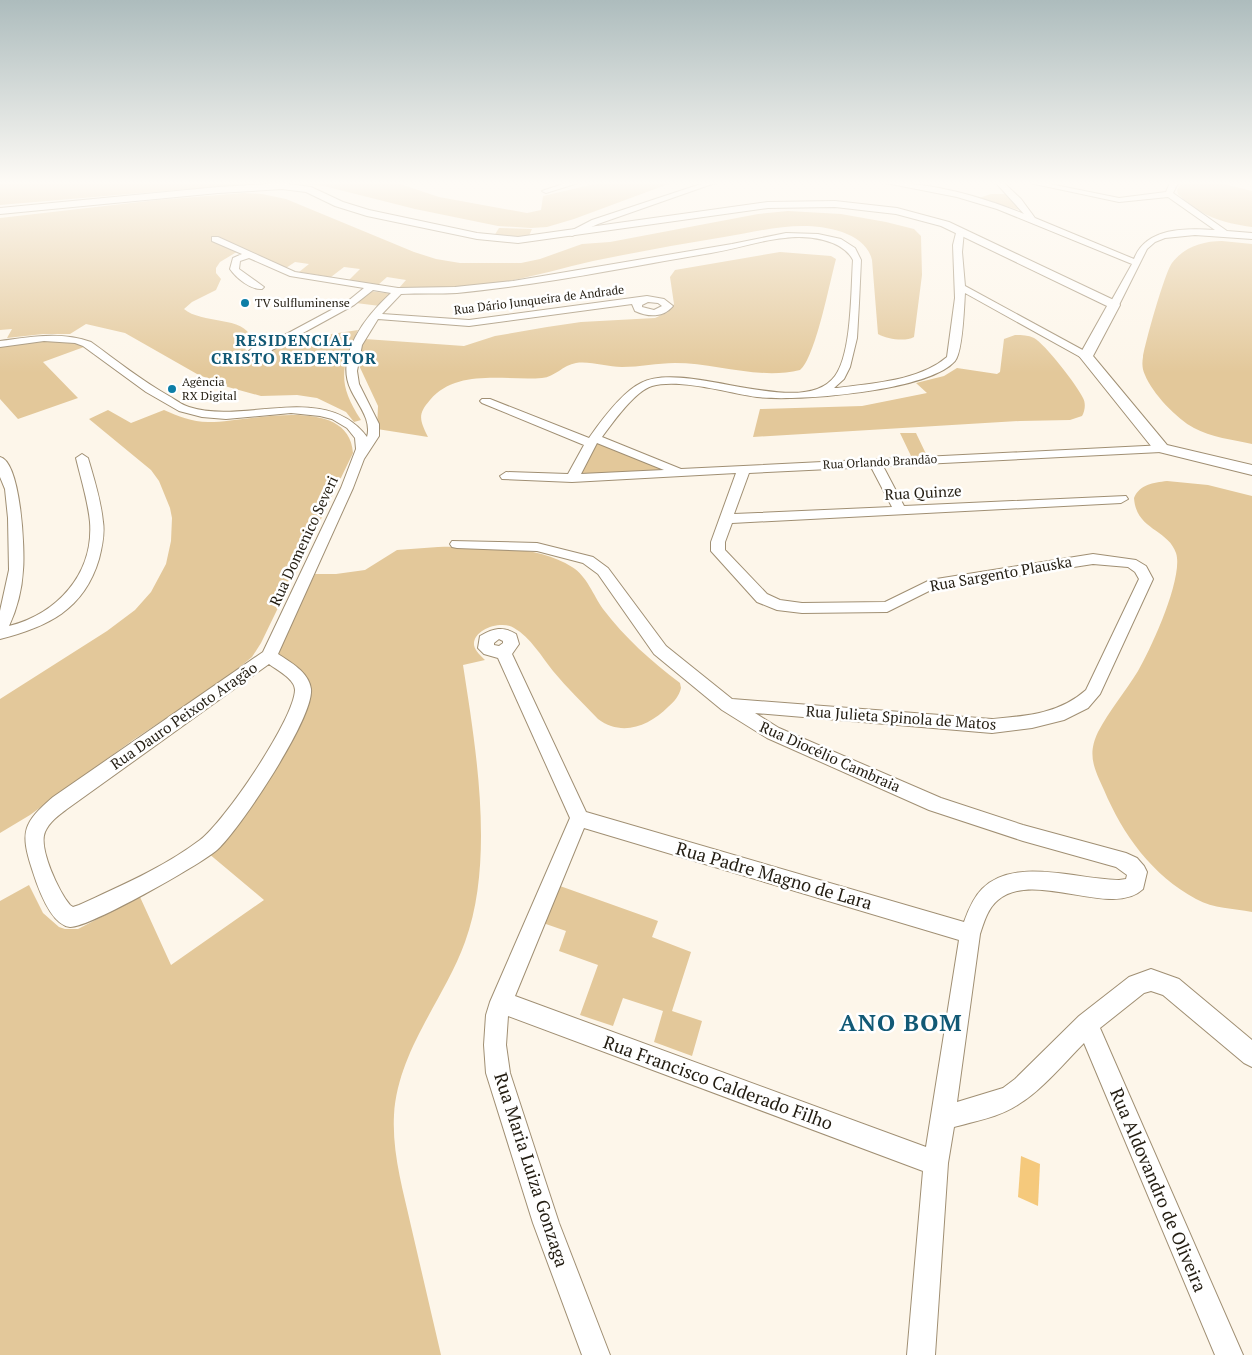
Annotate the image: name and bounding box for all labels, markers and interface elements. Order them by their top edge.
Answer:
street label: Rua Dário Junqueira de Andrade [453,282,625,317]
place label: TV Sulfluminense [255,295,350,310]
marker: TV Sulfluminense [239,297,251,309]
district label: RESIDENCIAL CRISTO REDENTOR [211,329,377,369]
place label: Agência RX Digital [182,374,237,403]
marker: Agência RX Digital [166,383,178,395]
street label: Rua Orlando Brandão [822,451,938,472]
street label: Rua Domenico Severi [264,472,342,609]
street label: Rua Quinze [884,480,962,504]
street label: Rua Sargento Plauska [928,551,1074,595]
street label: Rua Dauro Peixoto Aragão [106,657,261,773]
street label: Rua Julieta Spinola de Matos [805,700,997,734]
street label: Rua Diocélio Cambraia [757,716,904,796]
street label: Rua Padre Magno de Lara [673,836,875,915]
district label: ANO BOM [839,1006,963,1038]
street label: Rua Francisco Calderado Filho [600,1029,836,1135]
street label: Rua Maria Luiza Gonzaga [489,1069,575,1270]
street label: Rua Aldovandro de Oliveira [1105,1084,1213,1295]

